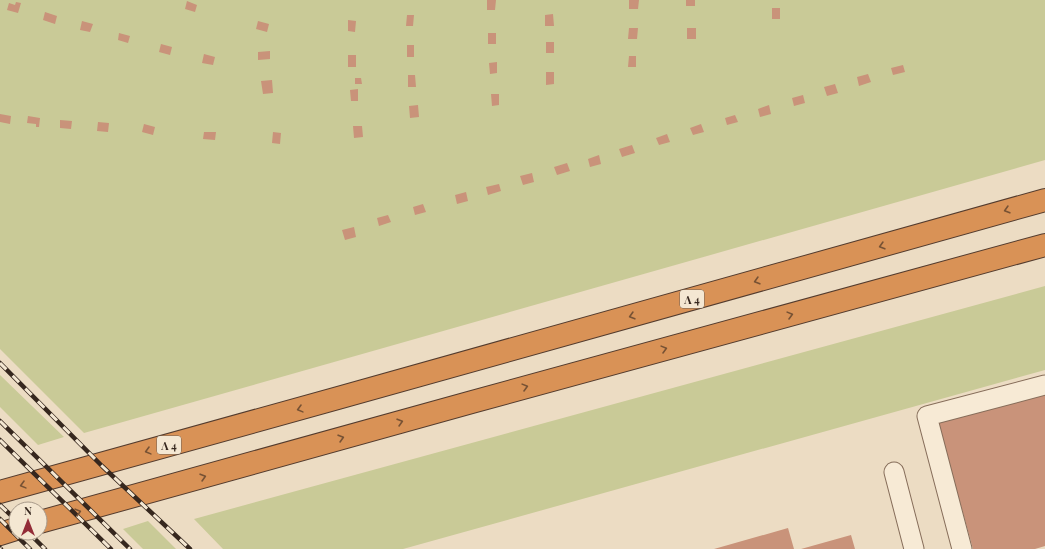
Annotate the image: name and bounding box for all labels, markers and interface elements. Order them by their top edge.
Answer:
one-way arrow [1004,206,1011,214]
one-way arrow [879,241,886,249]
one-way arrow [754,276,761,285]
road number: A 4 [680,290,704,308]
one-way arrow [629,311,636,320]
one-way arrow [786,311,793,320]
one-way arrow [660,345,667,354]
one-way arrow [522,383,529,392]
one-way arrow [297,404,304,413]
one-way arrow [396,418,403,427]
one-way arrow [338,434,345,443]
road number: A 4 [157,436,181,454]
one-way arrow [145,446,152,455]
one-way arrow [199,473,206,482]
one-way arrow [20,481,26,489]
north arrow [8,501,48,541]
text: N [24,503,32,518]
one-way arrow [74,508,81,517]

